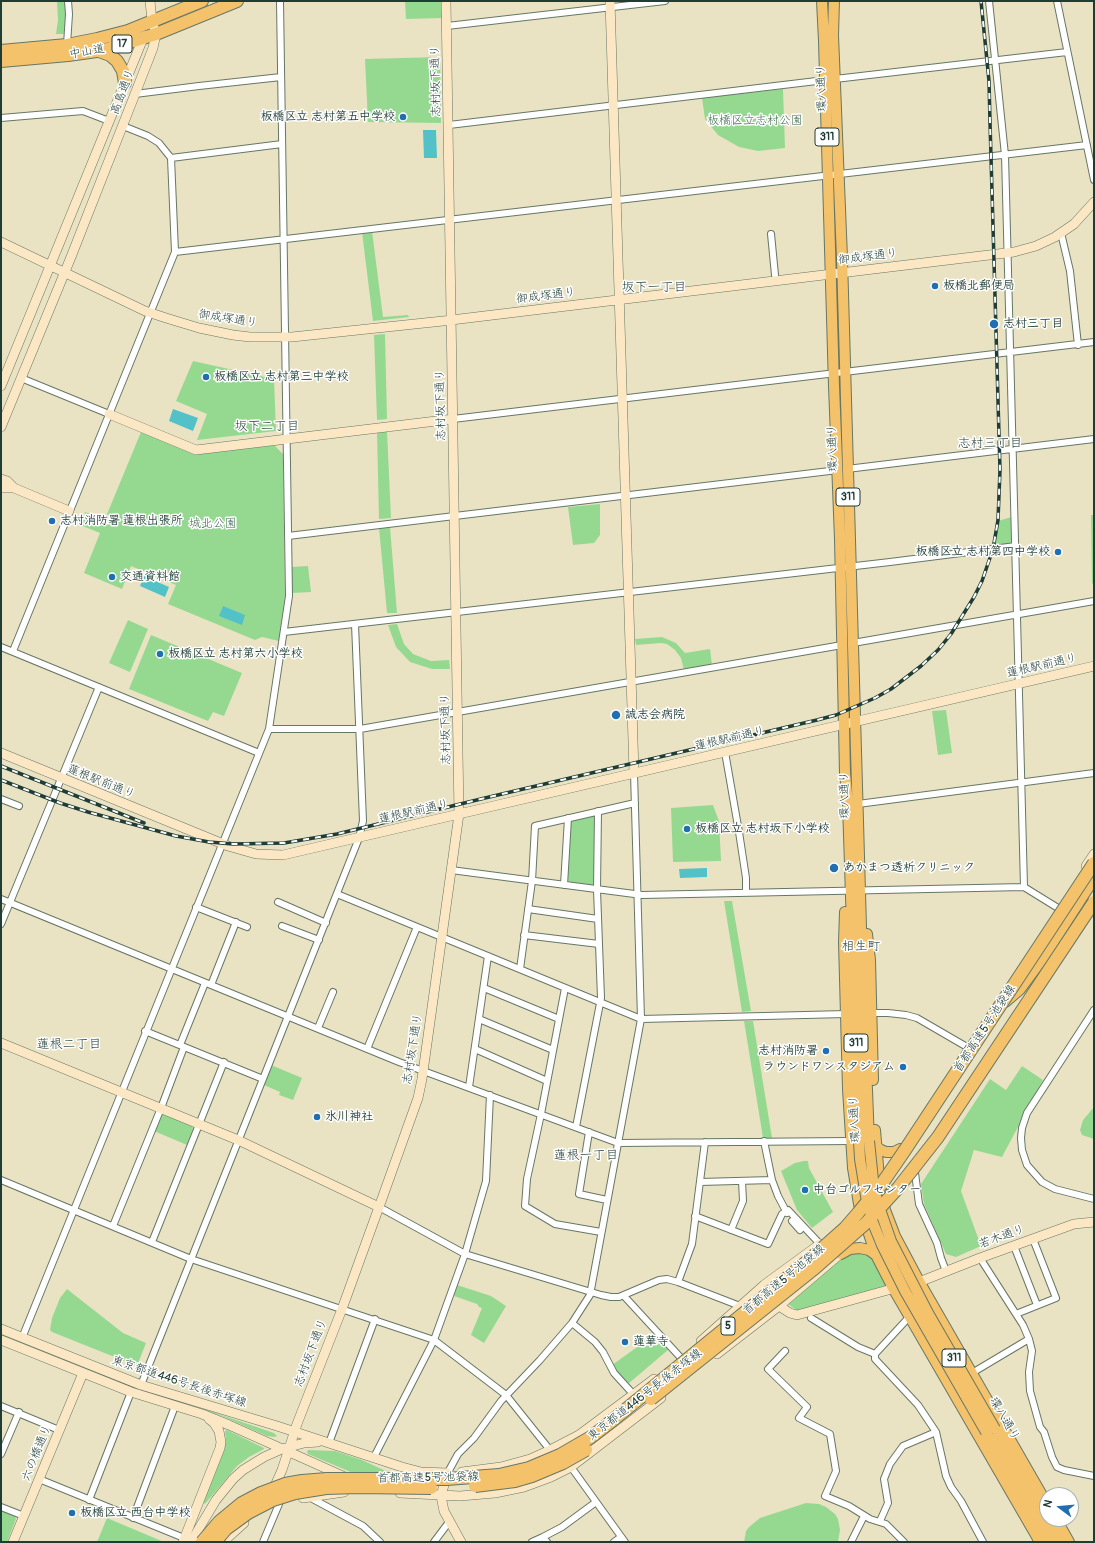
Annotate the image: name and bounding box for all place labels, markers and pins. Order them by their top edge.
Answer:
place label: 板橋区立 志村第五中学校 [260,110,395,124]
marker: 板橋区立 志村第五中学校 [398,112,408,122]
place label: 板橋北郵便局 [943,279,1015,293]
marker: 板橋北郵便局 [930,281,940,291]
place label: 志村三丁目 [1003,317,1063,331]
marker: 志村三丁目 [988,318,1000,330]
place label: 板橋区立 志村第三中学校 [214,370,349,384]
marker: 板橋区立 志村第三中学校 [201,372,211,382]
place label: 志村消防署 蓮根出張所 [60,514,183,528]
marker: 志村消防署 蓮根出張所 [47,516,57,526]
place label: 板橋区立 志村第四中学校 [915,545,1050,559]
marker: 板橋区立 志村第四中学校 [1053,547,1063,557]
place label: 交通資料館 [120,570,180,584]
marker: 交通資料館 [107,572,117,582]
place label: 板橋区立 志村第六小学校 [168,647,303,661]
marker: 板橋区立 志村第六小学校 [155,649,165,659]
place label: 誠志会病院 [625,708,685,722]
marker: 誠志会病院 [610,709,622,721]
place label: 板橋区立 志村坂下小学校 [695,822,830,836]
marker: 板橋区立 志村坂下小学校 [682,824,692,834]
place label: あかまつ透析クリニック [843,861,975,875]
marker: あかまつ透析クリニック [828,862,840,874]
place label: 志村消防署 [758,1044,818,1058]
marker: 志村消防署 [821,1046,831,1056]
place label: ラウンドワンスタジアム [763,1060,895,1074]
marker: ラウンドワンスタジアム [898,1062,908,1072]
place label: 氷川神社 [325,1110,373,1124]
marker: 氷川神社 [312,1112,322,1122]
place label: 中台ゴルフセンター [813,1183,921,1197]
marker: 中台ゴルフセンター [800,1185,810,1195]
place label: 蓮華寺 [633,1335,669,1349]
marker: 蓮華寺 [620,1337,630,1347]
place label: 板橋区立 西台中学校 [80,1506,191,1520]
marker: 板橋区立 西台中学校 [67,1508,77,1518]

